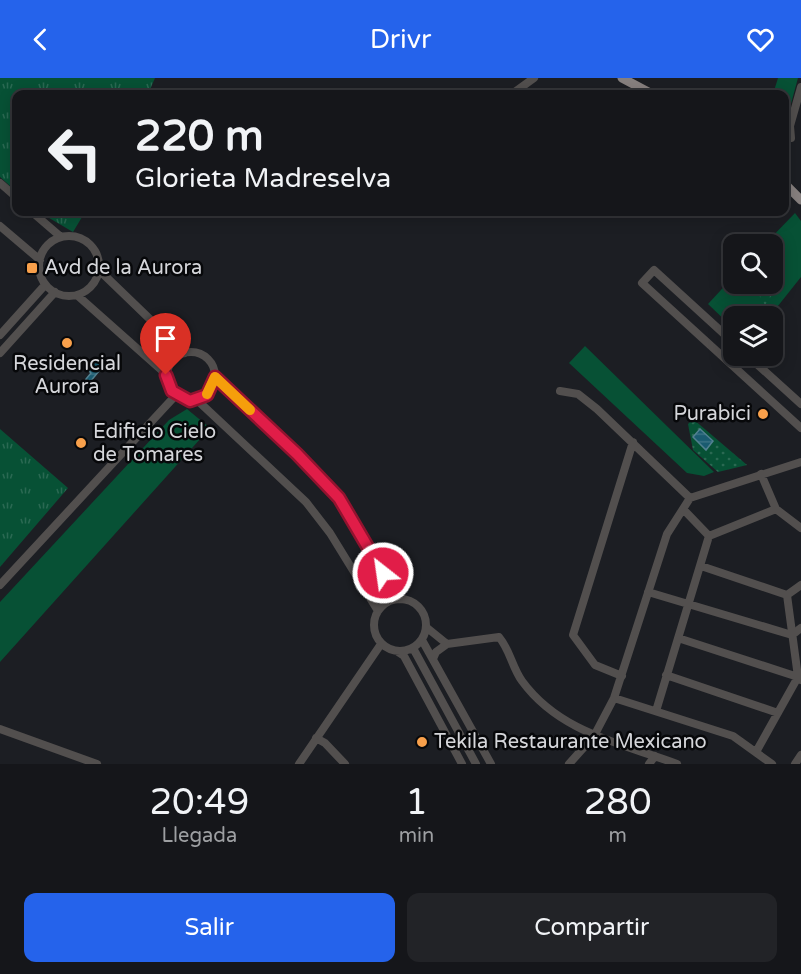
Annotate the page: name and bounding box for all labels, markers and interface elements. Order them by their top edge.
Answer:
icon: back [24,23,57,56]
text: Drivr [370,23,431,56]
icon: heart [744,23,777,56]
text: 220 m [135,111,264,162]
icon: left [36,114,114,192]
text: Glorieta Madreselva [135,162,391,195]
map controls [723,234,783,366]
button: search [723,234,783,294]
place label: Avd de la Aurora [44,256,202,280]
marker: Avd de la Aurora [25,261,39,275]
button: layers [723,306,783,366]
pin [140,313,191,375]
icon: arrive [149,322,182,355]
marker: Residencial Aurora [60,336,74,350]
place label: Residencial Aurora [13,352,121,399]
place label: Purabici [673,402,751,426]
marker: Purabici [756,407,770,421]
place label: Edificio Cielo de Tomares [93,420,216,467]
marker: Edificio Cielo de Tomares [74,436,88,450]
position arrow [351,541,415,605]
place label: Tekila Restaurante Mexicano [434,730,707,754]
marker: Tekila Restaurante Mexicano [415,735,429,749]
text: 20:49 [149,781,249,824]
text: 1 [405,781,428,824]
text: 280 [584,781,652,824]
text: Llegada [162,824,237,848]
text: min [399,824,434,848]
text: m [608,824,627,848]
button: Salir [24,893,395,962]
button: Compartir [407,893,777,962]

